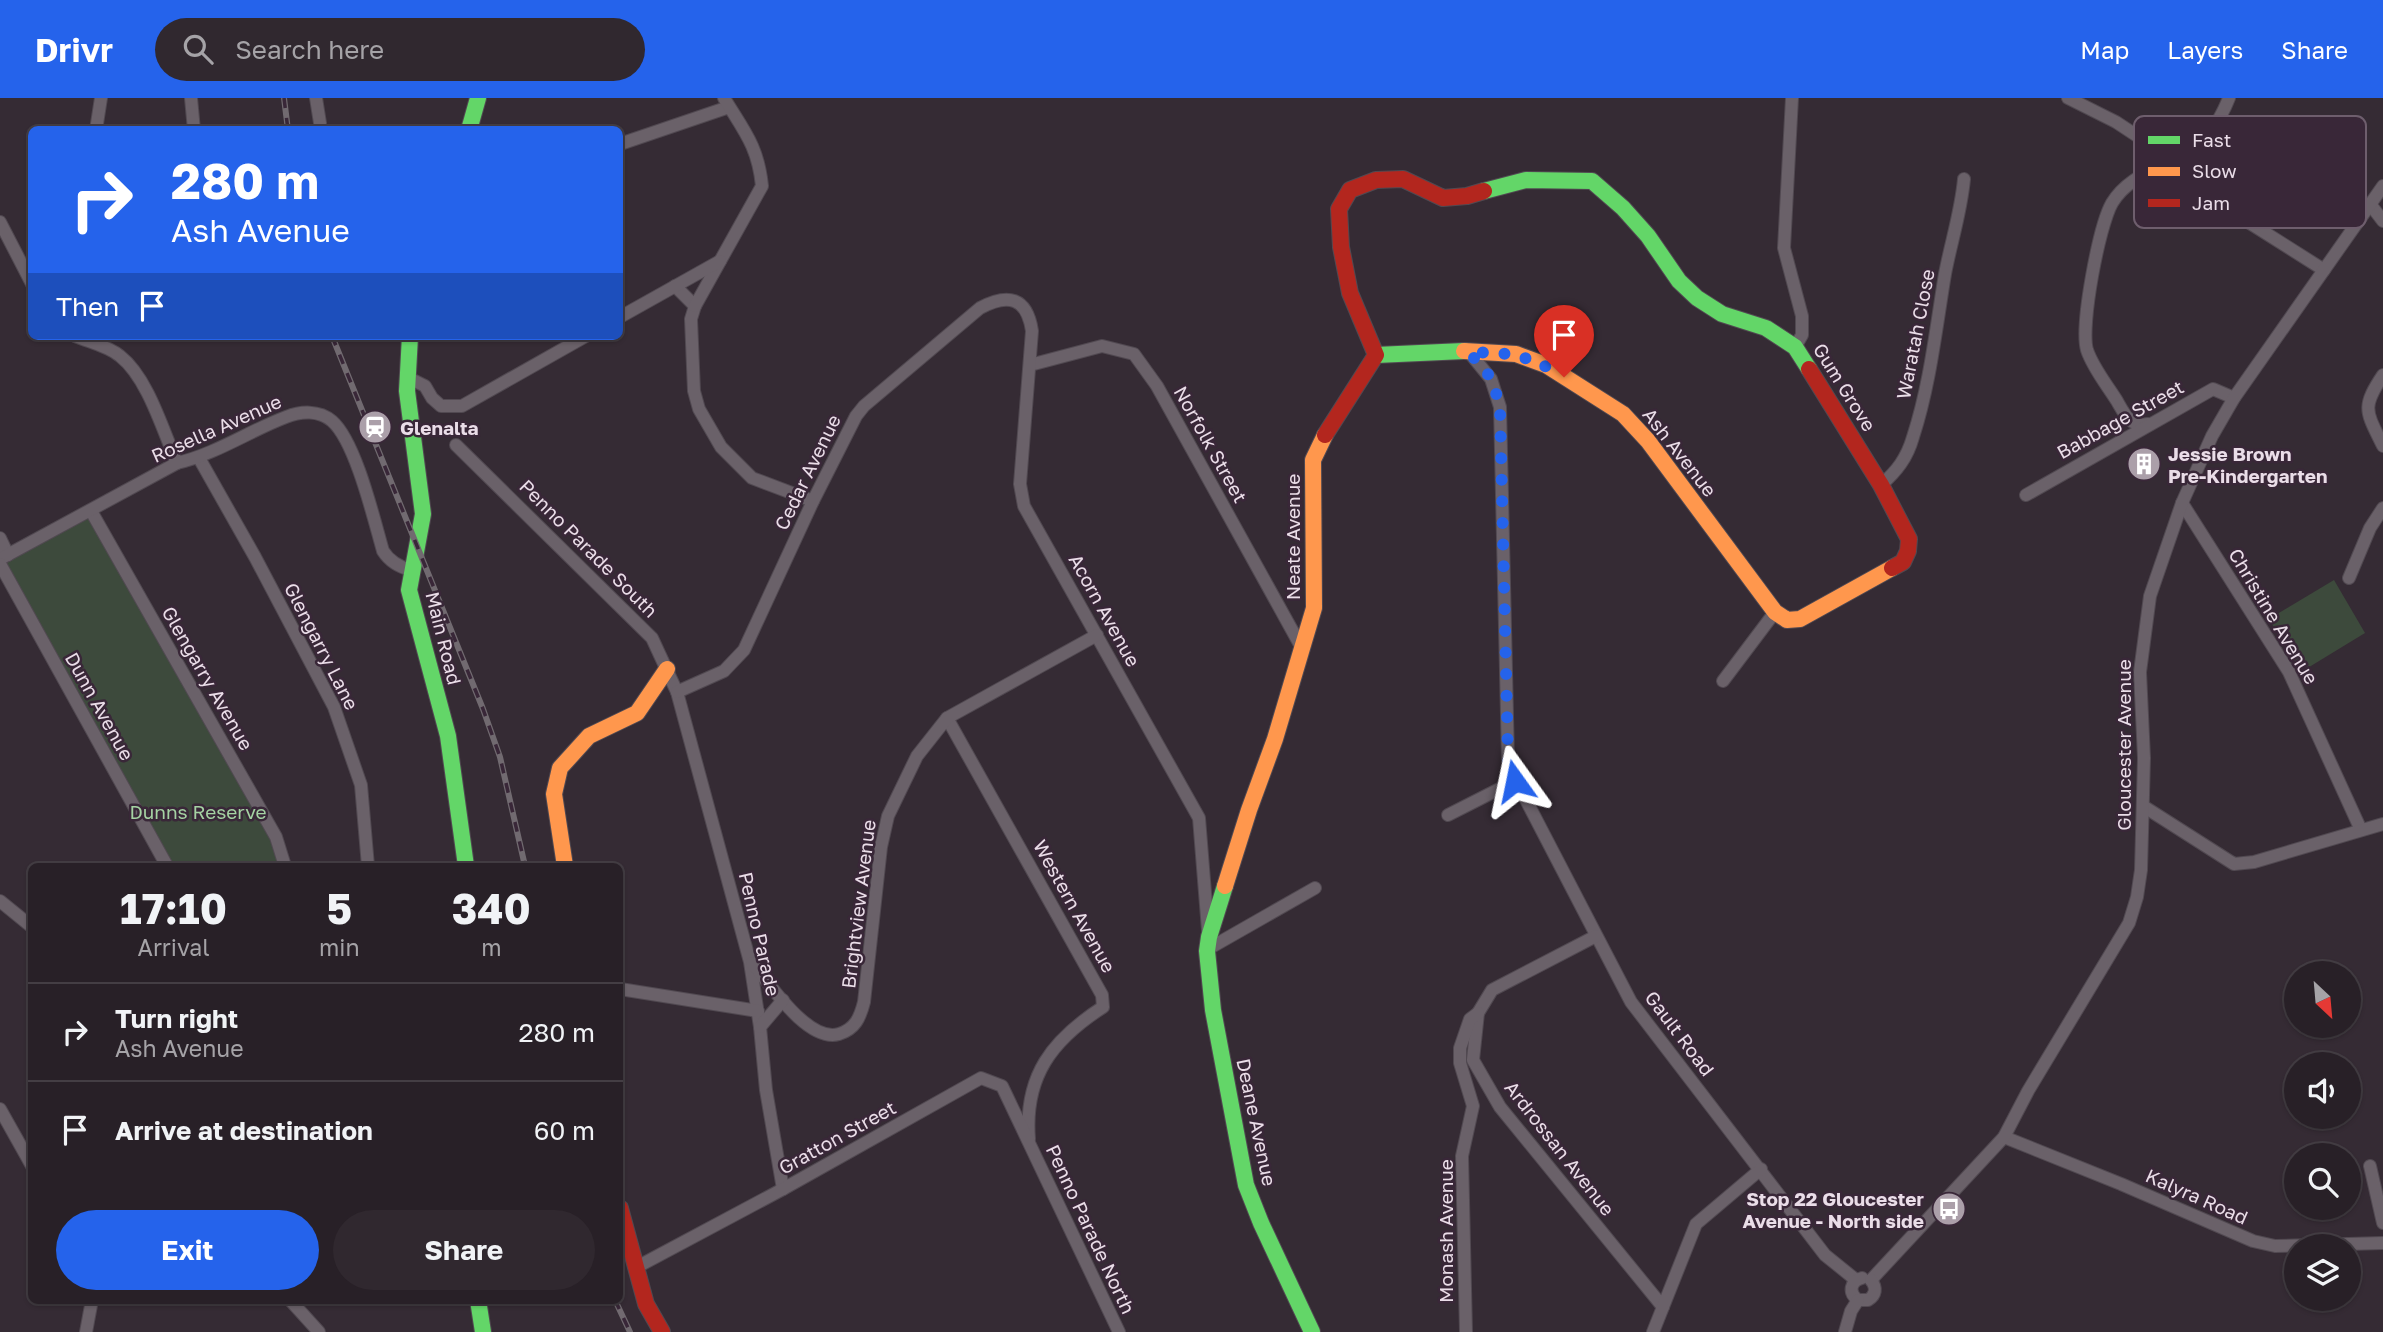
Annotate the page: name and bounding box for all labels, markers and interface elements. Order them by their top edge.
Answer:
search box [155,18,645,81]
text: Drivr [35,30,113,69]
icon: search [179,30,217,68]
text: Search here [235,34,384,65]
text: Map [2080,35,2129,64]
text: Layers [2167,35,2243,64]
text: Share [2281,35,2348,64]
legend [2134,116,2366,228]
text: Fast [2192,128,2231,151]
text: 280 m [171,151,319,210]
icon: right [56,154,147,245]
text: Slow [2192,159,2237,182]
text: Jam [2192,191,2230,214]
text: Ash Avenue [171,211,350,249]
street label: Waratah Close [1891,267,1939,401]
icon: arrive [133,287,171,325]
text: Then [56,291,119,322]
pin [1534,305,1594,377]
icon: arrive [1545,316,1583,354]
street label: Gum Grove [1809,339,1881,435]
street label: Babbage Street [2053,375,2187,463]
street label: Norfolk Street [1170,382,1252,506]
street label: Rosella Avenue [147,389,285,467]
street label: Ash Avenue [1638,403,1722,501]
station icon: Glenalta [356,408,394,446]
street label: Cedar Avenue [769,411,845,533]
place label: Glenalta [400,416,479,439]
place label: Jessie Brown Pre-Kindergarten [2168,442,2328,487]
building icon: Jessie Brown Pre-Kindergarten [2125,445,2163,483]
street label: Penno Parade South [515,474,663,622]
street label: Neate Avenue [1281,474,1304,600]
street label: Christine Avenue [2224,544,2324,688]
street label: Acorn Avenue [1065,550,1145,670]
street label: Glengarry Lane [280,579,364,713]
street label: Main Road [421,589,467,687]
street label: Glengarry Avenue [157,602,259,754]
street label: Dunn Avenue [61,648,139,764]
street label: Gloucester Avenue [2112,659,2135,831]
position arrow [1478,744,1552,818]
park label: Dunns Reserve [129,800,267,823]
street label: Brightview Avenue [836,818,880,990]
street label: Western Avenue [1029,836,1121,976]
street label: Penno Parade [735,870,785,998]
text: 17:10 [120,883,227,933]
text: 5 [327,883,352,933]
text: 340 [452,883,531,933]
text: Arrival [137,933,210,961]
text: min [319,933,360,961]
text: m [481,933,502,961]
north arrow [2284,961,2361,1038]
map controls [2284,961,2361,1311]
street label: Gault Road [1641,986,1719,1080]
text: Turn right [115,1003,238,1034]
icon: right [56,1013,94,1051]
text: 280 m [518,1017,595,1048]
text: Ash Avenue [115,1034,244,1062]
button: sound [2284,1052,2361,1129]
street label: Deane Avenue [1232,1056,1282,1188]
street label: Ardrossan Avenue [1500,1076,1620,1220]
street label: Gratton Street [774,1095,900,1179]
icon: arrive [56,1111,94,1149]
text: Arrive at destination [115,1115,373,1146]
text: 60 m [534,1115,595,1146]
street label: Penno Parade North [1042,1141,1140,1317]
button: search [2284,1143,2361,1220]
street label: Monash Avenue [1434,1159,1457,1303]
street label: Kalyra Road [2142,1163,2252,1229]
place label: Stop 22 Gloucester Avenue - North side [1742,1187,1925,1232]
bus stop icon: Stop 22 Gloucester Avenue - North side [1930,1190,1968,1228]
button: Exit [56,1210,319,1290]
button: Share [333,1210,595,1290]
button: layers [2284,1234,2361,1311]

